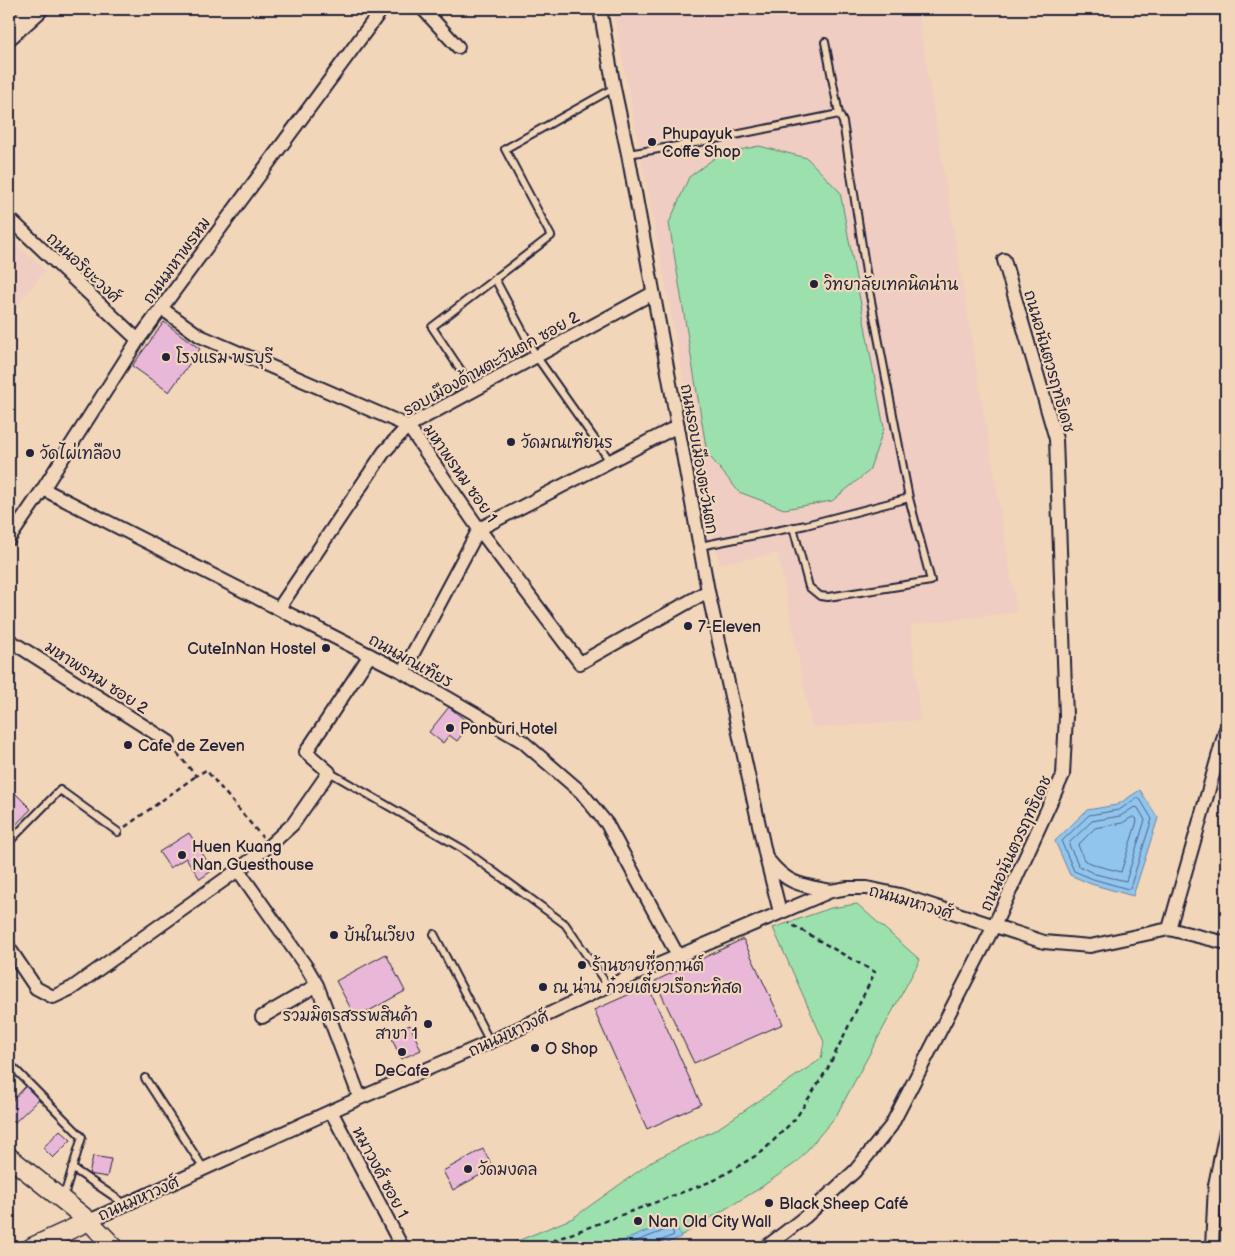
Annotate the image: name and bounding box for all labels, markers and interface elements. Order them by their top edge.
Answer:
place label: Phupayuk Coffe Shop [662,125,741,162]
marker: Phupayuk Coffe Shop [646,136,658,148]
street label: ถนนมหาพรหม [139,214,215,308]
street label: ถนนอริยะวงศ์ [42,227,127,308]
place label: วิทยาลัยเทคนิคน่าน [824,273,959,295]
marker: วิทยาลัยเทคนิคน่าน [808,278,820,290]
street label: ถนนอนันตวรฤทธิเดช [1018,288,1080,435]
street label: รอบเมืองด้านตะวันตก ซอย 2 [399,305,583,421]
place label: โรงแรม พรบุรี [176,346,274,370]
marker: โรงแรม พรบุรี [160,351,172,363]
street label: ถนนรอบเมืองตะวันตก [676,382,724,536]
street label: มหาพรหม ซอย 1 [419,421,501,527]
place label: วัดมณเฑียนร [521,432,613,453]
marker: วัดมณเฑียนร [505,436,517,448]
place label: วัดไผ่เทลือง [40,442,121,464]
marker: วัดไผ่เทลือง [24,447,36,459]
place label: 7-Eleven [698,618,761,637]
marker: 7-Eleven [682,620,694,632]
street label: ถนนมณเฑียร [365,629,457,692]
street label: มหาพรหม ซอย 2 [41,638,152,719]
place label: CuteInNan Hostel [187,640,316,659]
marker: CuteInNan Hostel [320,642,332,654]
place label: Ponburi Hotel [460,720,557,739]
marker: Ponburi Hotel [444,722,456,734]
place label: Cafe de Zeven [138,737,245,756]
marker: Cafe de Zeven [122,739,134,751]
street label: ถนนอนันตวรฤทธิเดช [975,772,1057,915]
place label: Huen Kuang Nan Guesthouse [192,838,314,875]
marker: Huen Kuang Nan Guesthouse [176,849,188,861]
street label: ถนนมหาวงศ์ [867,879,957,924]
place label: บ้นในเวียง [344,924,415,946]
marker: บ้นในเวียง [328,929,340,941]
place label: ร้านชายชื่อกานต์ [592,950,704,976]
marker: ร้านชายชื่อกานต์ [576,959,588,971]
place label: ณ น่าน ก๋วยเตี๋ยวเรือกะทิสด [553,971,742,998]
marker: ณ น่าน ก๋วยเตี๋ยวเรือกะทิสด [537,981,549,993]
street label: ถนนมหาวงศ์ [464,1004,553,1061]
place label: รวมมิตรสรรพสินค้า สาขา 1 [283,1005,418,1044]
marker: รวมมิตรสรรพสินค้า สาขา 1 [422,1018,434,1030]
place label: O Shop [545,1040,598,1059]
marker: O Shop [529,1042,541,1054]
marker: DeCafe [396,1046,408,1058]
place label: DeCafe [374,1062,430,1081]
street label: หมาวงศ์ ซอย 1 [348,1122,414,1222]
place label: วัดมงคล [478,1159,537,1180]
marker: วัดมงคล [462,1163,474,1175]
street label: ถนนมหาวงศ์ [94,1170,183,1226]
place label: Black Sheep Café [779,1195,909,1214]
marker: Black Sheep Café [763,1197,775,1209]
place label: Nan Old City Wall [648,1213,771,1232]
marker: Nan Old City Wall [632,1215,644,1227]

